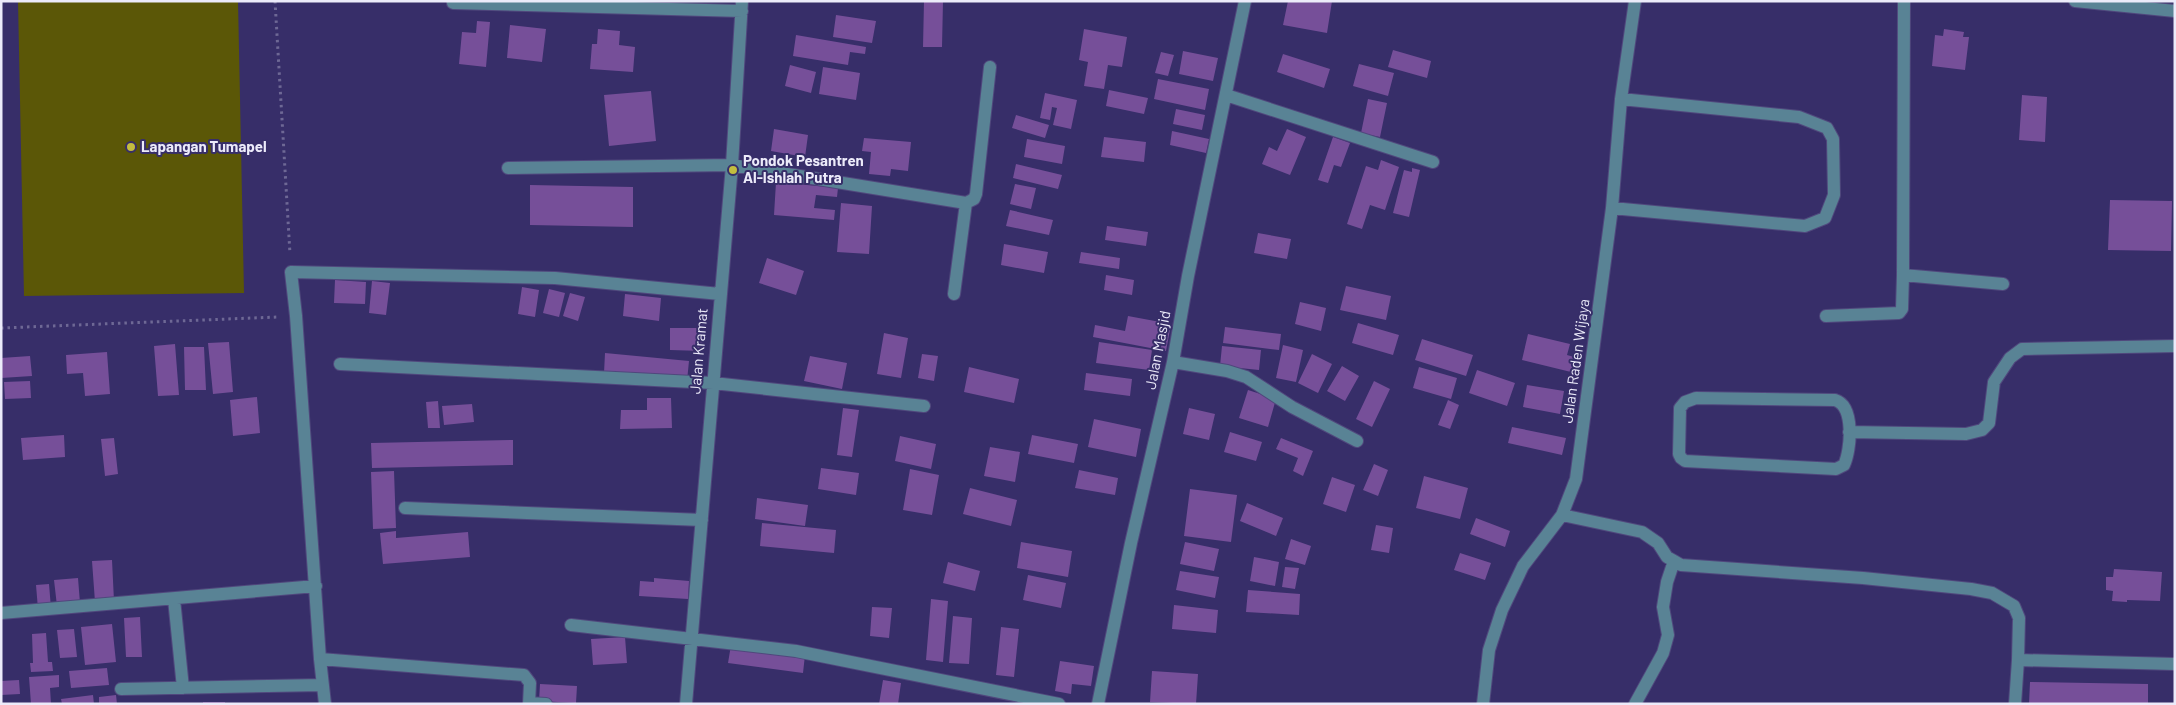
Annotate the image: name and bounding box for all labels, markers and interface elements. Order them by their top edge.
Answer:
place label: Lapangan Tumapel [141,137,267,155]
marker: Lapangan Tumapel [125,141,137,153]
place label: Pondok Pesantren Al-Ishlah Putra [743,151,864,186]
marker: Pondok Pesantren Al-Ishlah Putra [727,164,739,176]
street label: Jalan Raden Wijaya [1557,298,1593,424]
street label: Jalan Kramat [685,307,711,395]
street label: Jalan Masjid [1141,309,1173,391]

